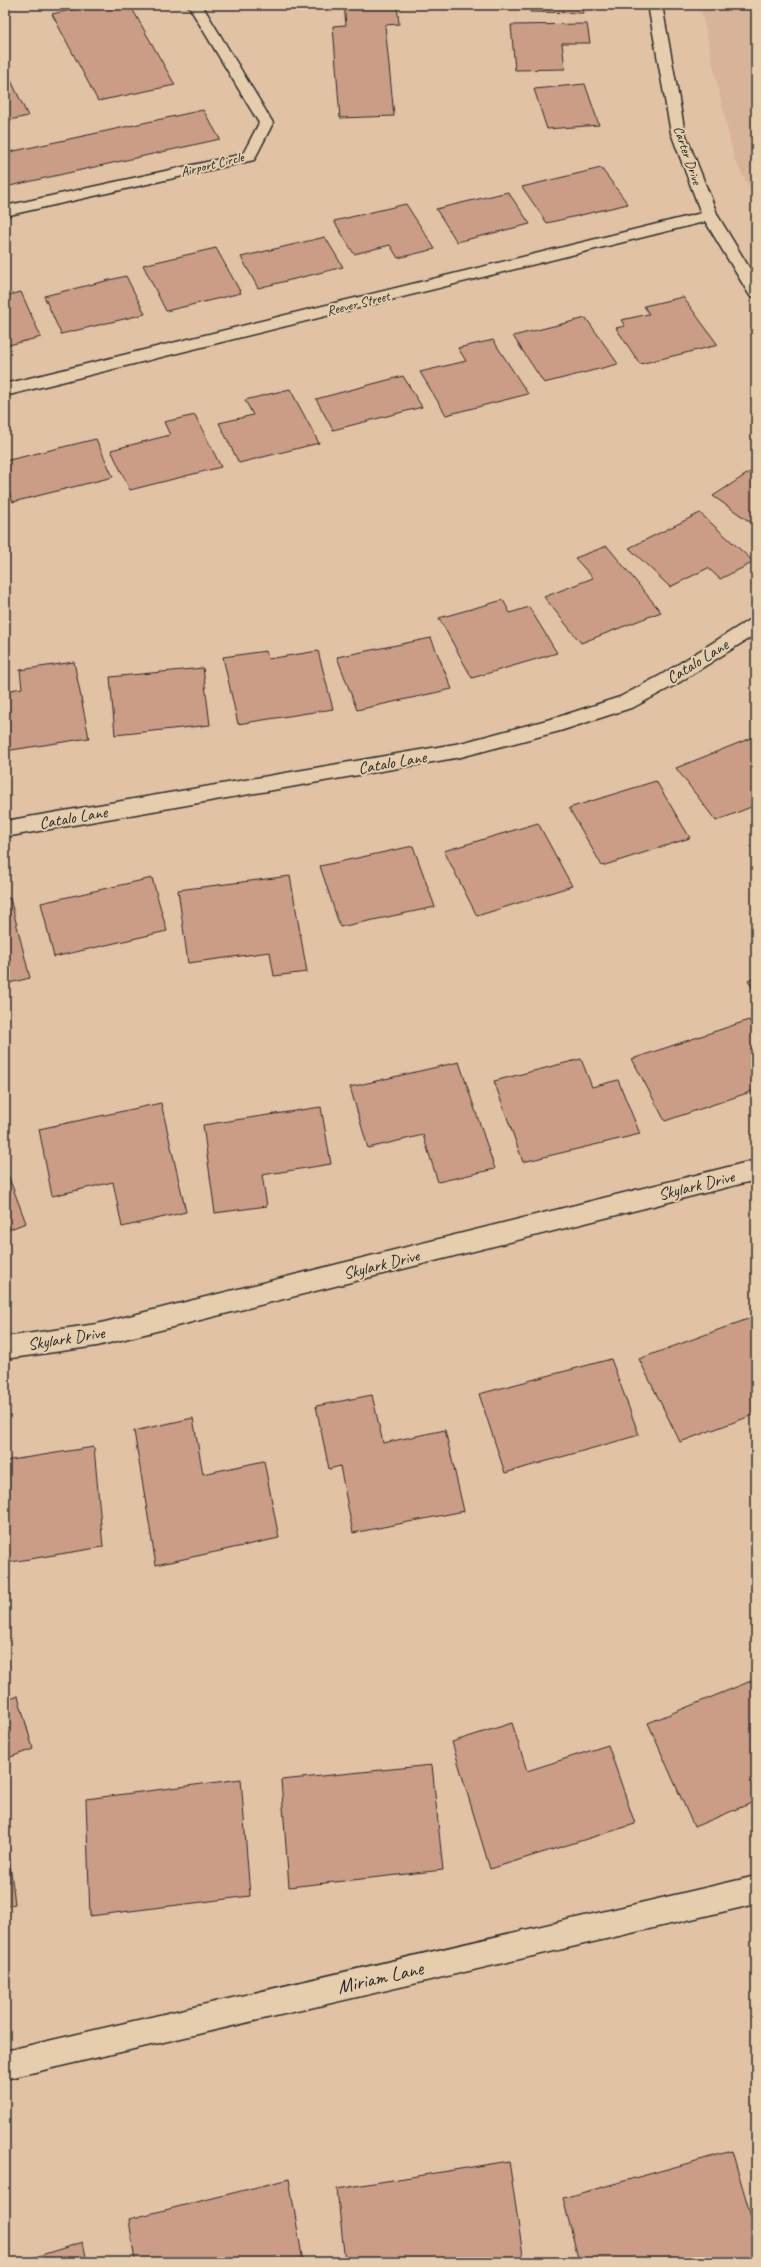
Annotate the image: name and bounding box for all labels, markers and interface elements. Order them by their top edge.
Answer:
street label: Carter Drive [670,124,706,188]
street label: Airport Circle [179,148,247,181]
street label: Reever Street [325,287,393,320]
street label: Catalo Lane [663,634,733,689]
street label: Catalo Lane [356,746,429,779]
street label: Catalo Lane [37,801,110,834]
street label: Skylark Drive [656,1166,738,1205]
street label: Skylark Drive [341,1245,423,1284]
street label: Skylark Drive [26,1322,107,1355]
street label: Miriam Lane [335,1955,427,1999]

